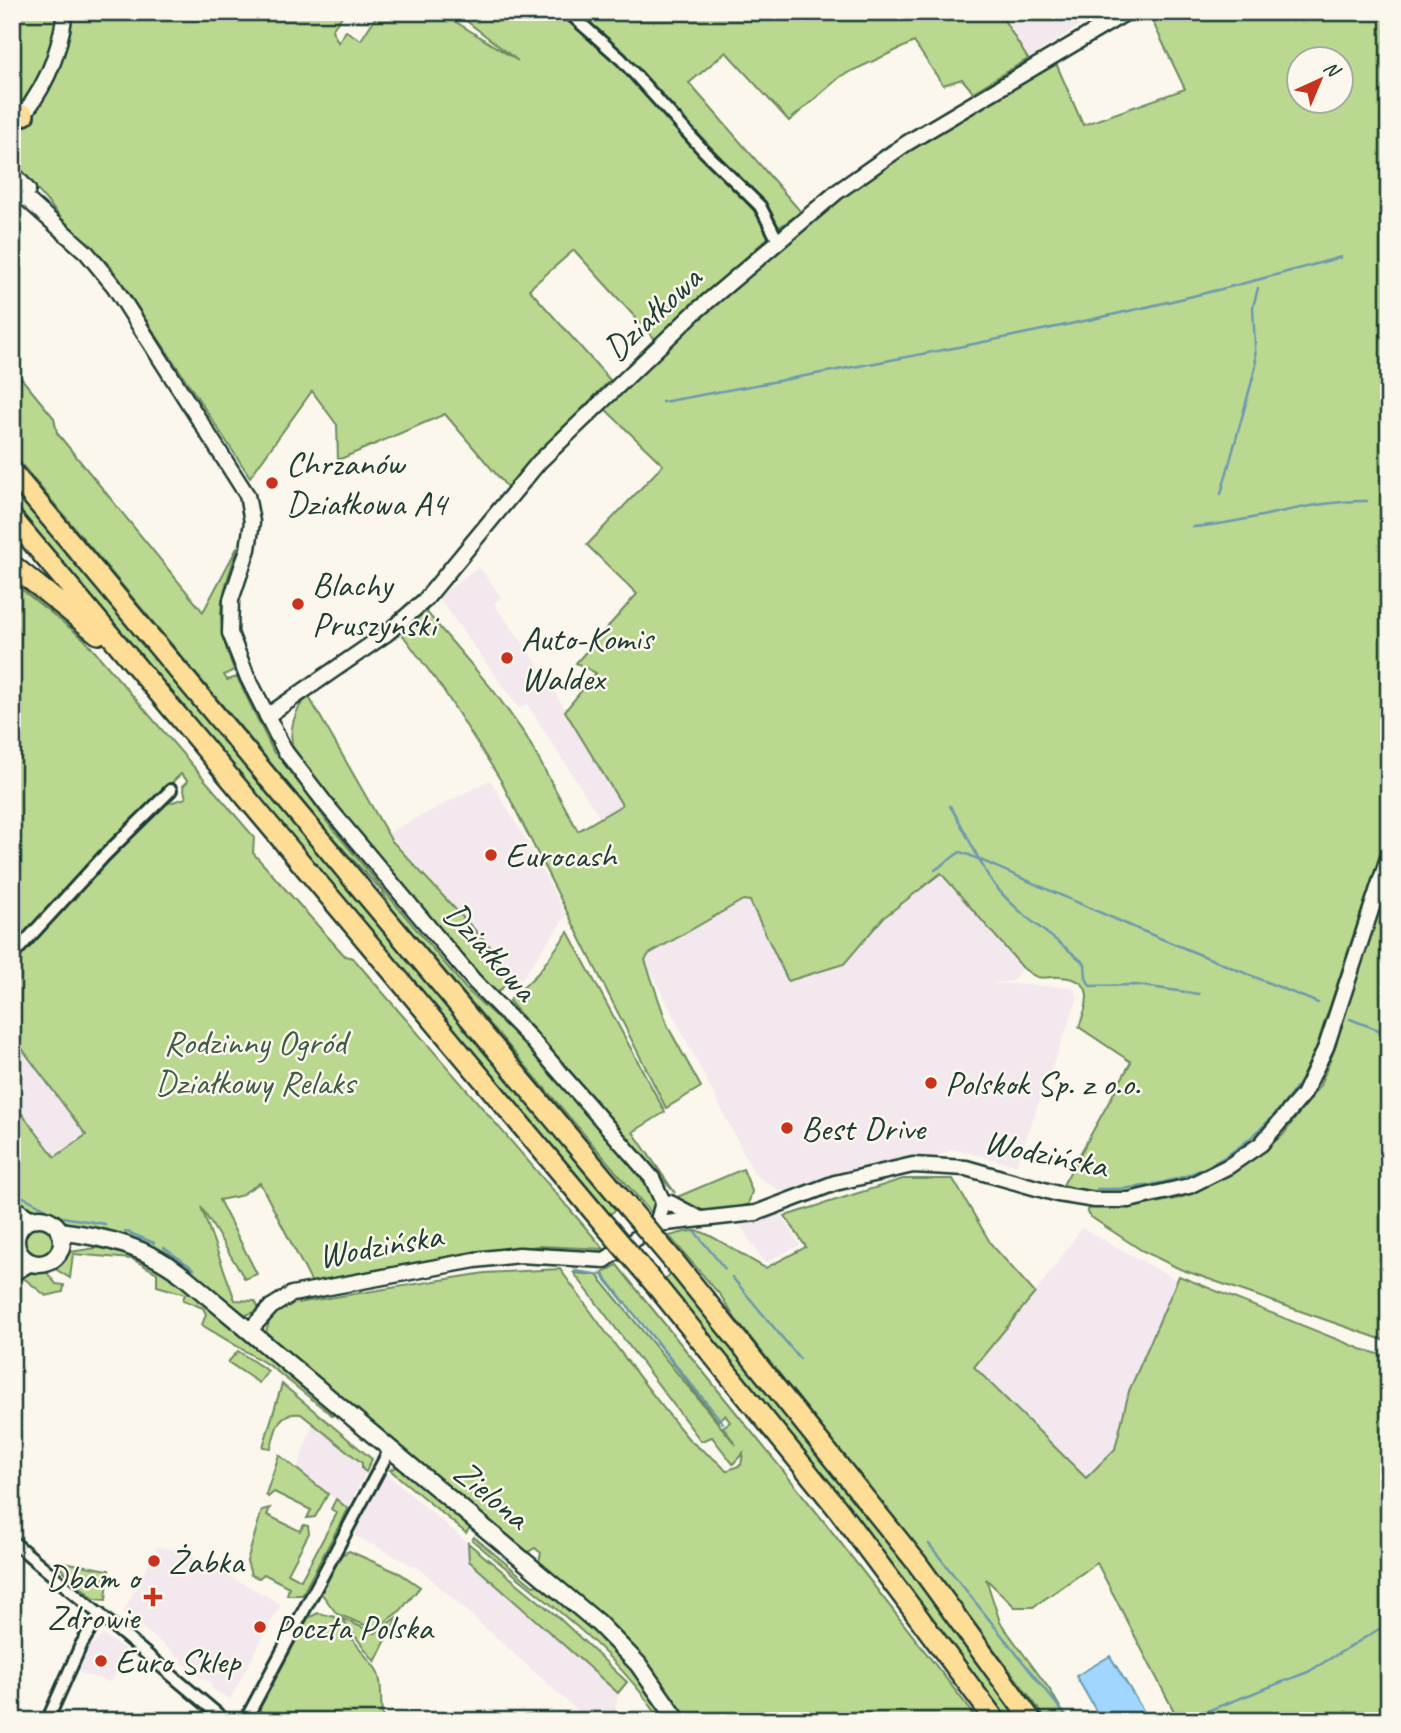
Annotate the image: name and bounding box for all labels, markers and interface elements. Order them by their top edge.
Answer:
north arrow [1286,46,1356,116]
text: N [1319,56,1346,83]
street label: Działkowa [594,255,713,370]
place label: Chrzanów Działkowa A4 [286,441,450,526]
marker: Chrzanów Działkowa A4 [264,475,280,491]
place label: Blachy Pruszyński [312,562,440,647]
marker: Blachy Pruszyński [290,596,306,612]
place label: Auto-Komis Waldex [521,616,656,701]
marker: Auto-Komis Waldex [499,650,515,666]
place label: Eurocash [505,833,618,878]
marker: Eurocash [483,847,499,863]
street label: Działkowa [434,892,548,1012]
park label: Rodzinny Ogród Działkowy Relaks [155,1020,358,1105]
place label: Polskok Sp. z o.o. [945,1061,1141,1106]
marker: Polskok Sp. z o.o. [923,1075,939,1091]
place label: Best Drive [801,1106,928,1151]
street label: Wodzińska [980,1119,1114,1189]
marker: Best Drive [779,1120,795,1136]
street label: Wodzińska [315,1212,448,1278]
street label: Zielona [444,1450,541,1541]
place label: Żabka [168,1539,246,1584]
marker: Żabka [146,1553,162,1569]
place label: Dbam o Zdrowie [46,1555,143,1640]
marker: Dbam o Zdrowie [145,1589,161,1605]
place label: Poczta Polska [274,1605,435,1650]
marker: Poczta Polska [252,1619,268,1635]
place label: Euro Sklep [115,1639,242,1684]
marker: Euro Sklep [93,1653,109,1669]

